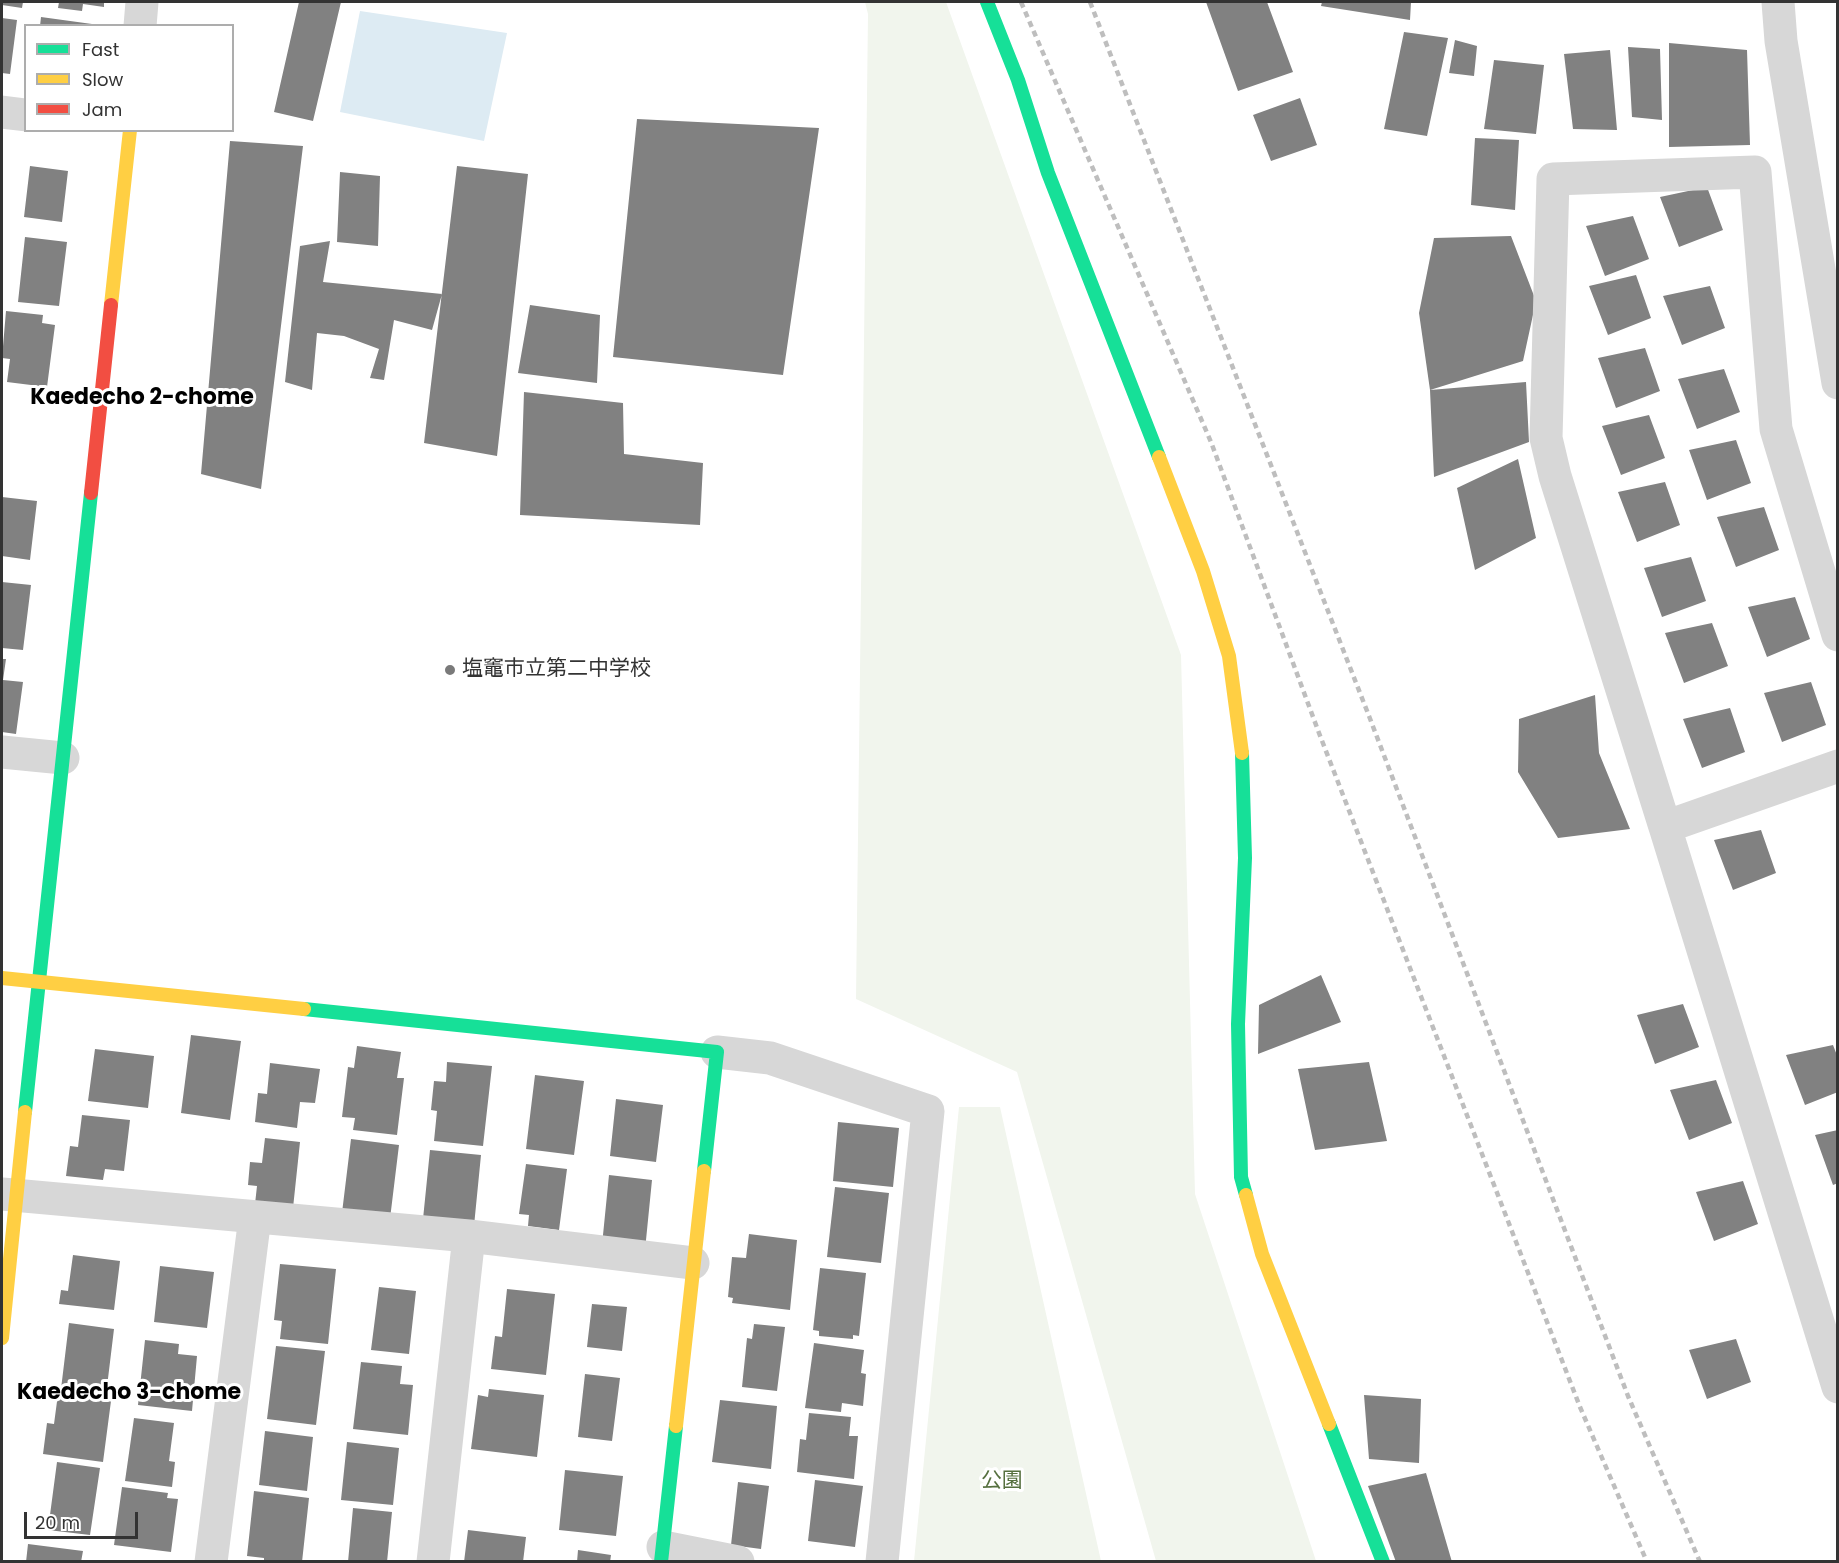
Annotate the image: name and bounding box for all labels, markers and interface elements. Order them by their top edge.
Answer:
legend [24,24,234,132]
text: Fast [82,37,119,62]
text: Slow [82,67,123,92]
text: Jam [82,97,122,122]
district label: Kaedecho 2-chome [30,385,254,411]
place label: 塩竈市立第二中学校 [462,657,651,683]
marker: 塩竈市立第二中学校 [443,663,457,677]
district label: Kaedecho 3-chome [17,1380,241,1406]
park label: 公園 [981,1469,1023,1495]
scale bar [27,1500,141,1538]
text: 20 m [35,1510,80,1535]

